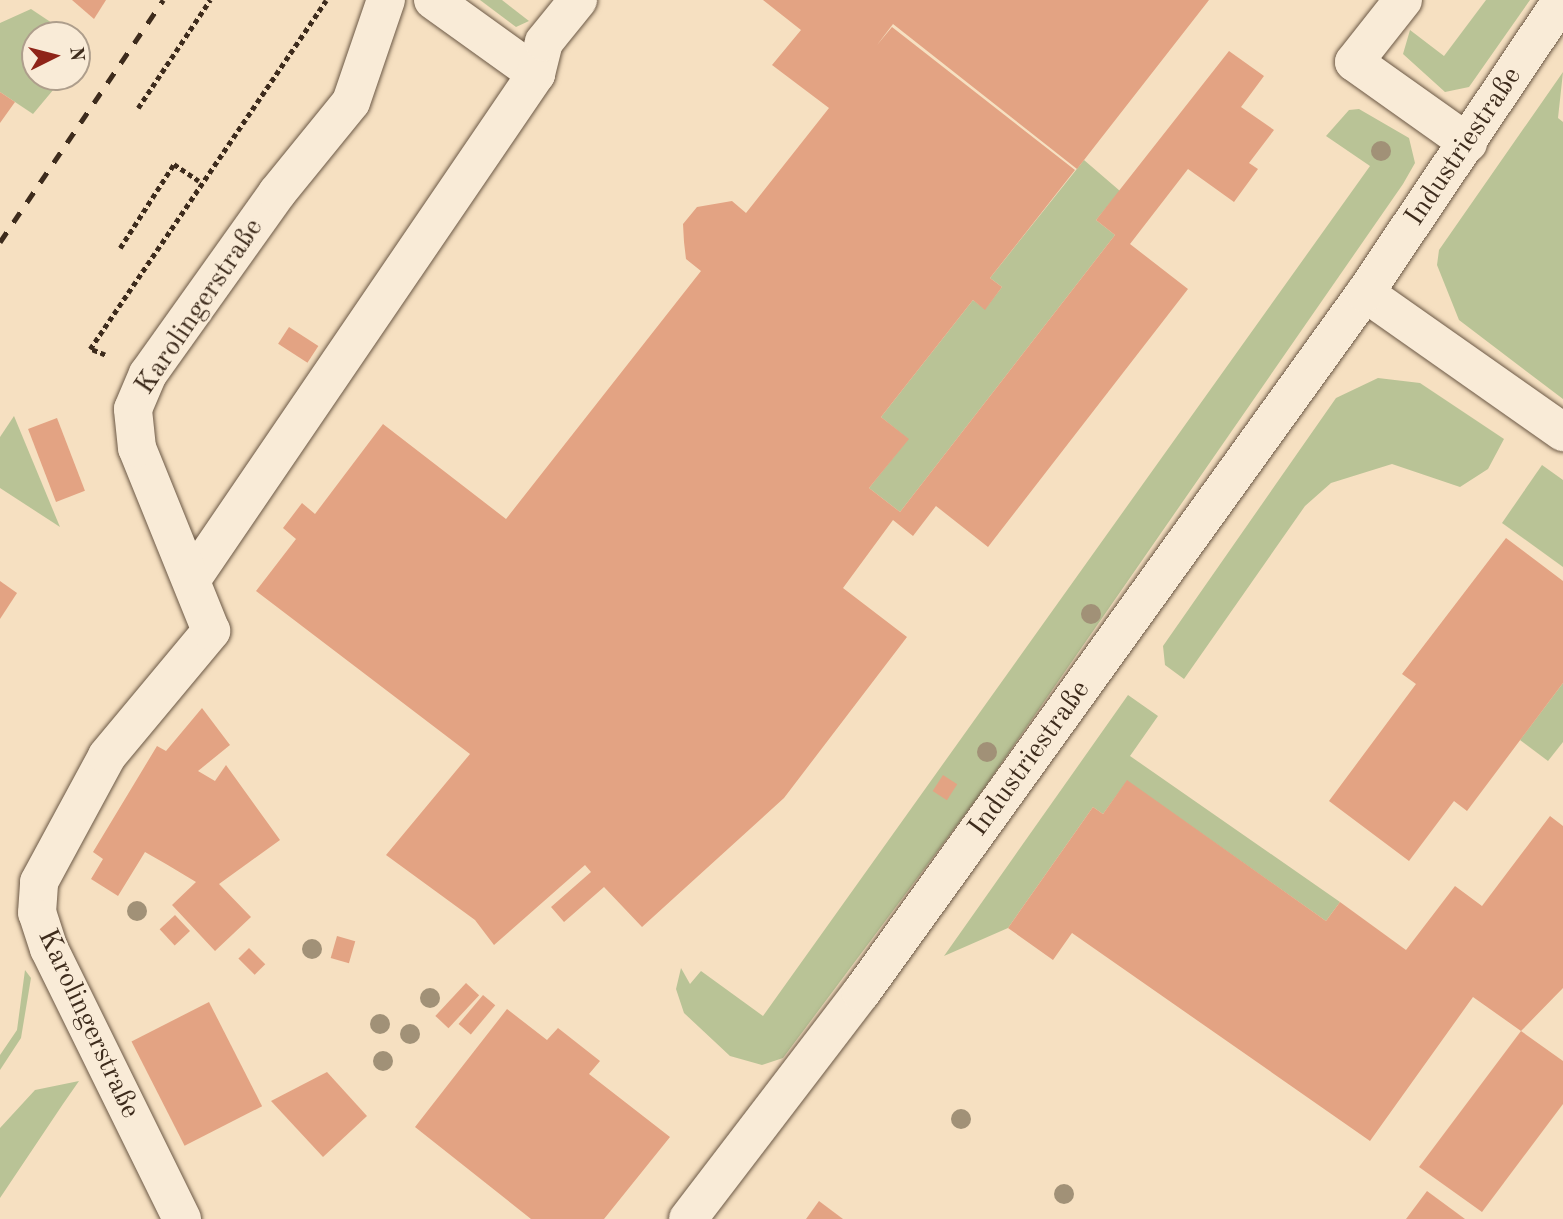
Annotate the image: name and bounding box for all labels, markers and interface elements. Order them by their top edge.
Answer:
north arrow [21,21,91,91]
text: N [65,46,86,62]
street label: Industriestraße [1398,61,1530,233]
street label: Karolingerstraße [129,213,271,401]
street label: Industriestraße [962,675,1098,843]
street label: Karolingerstraße [29,924,147,1124]

